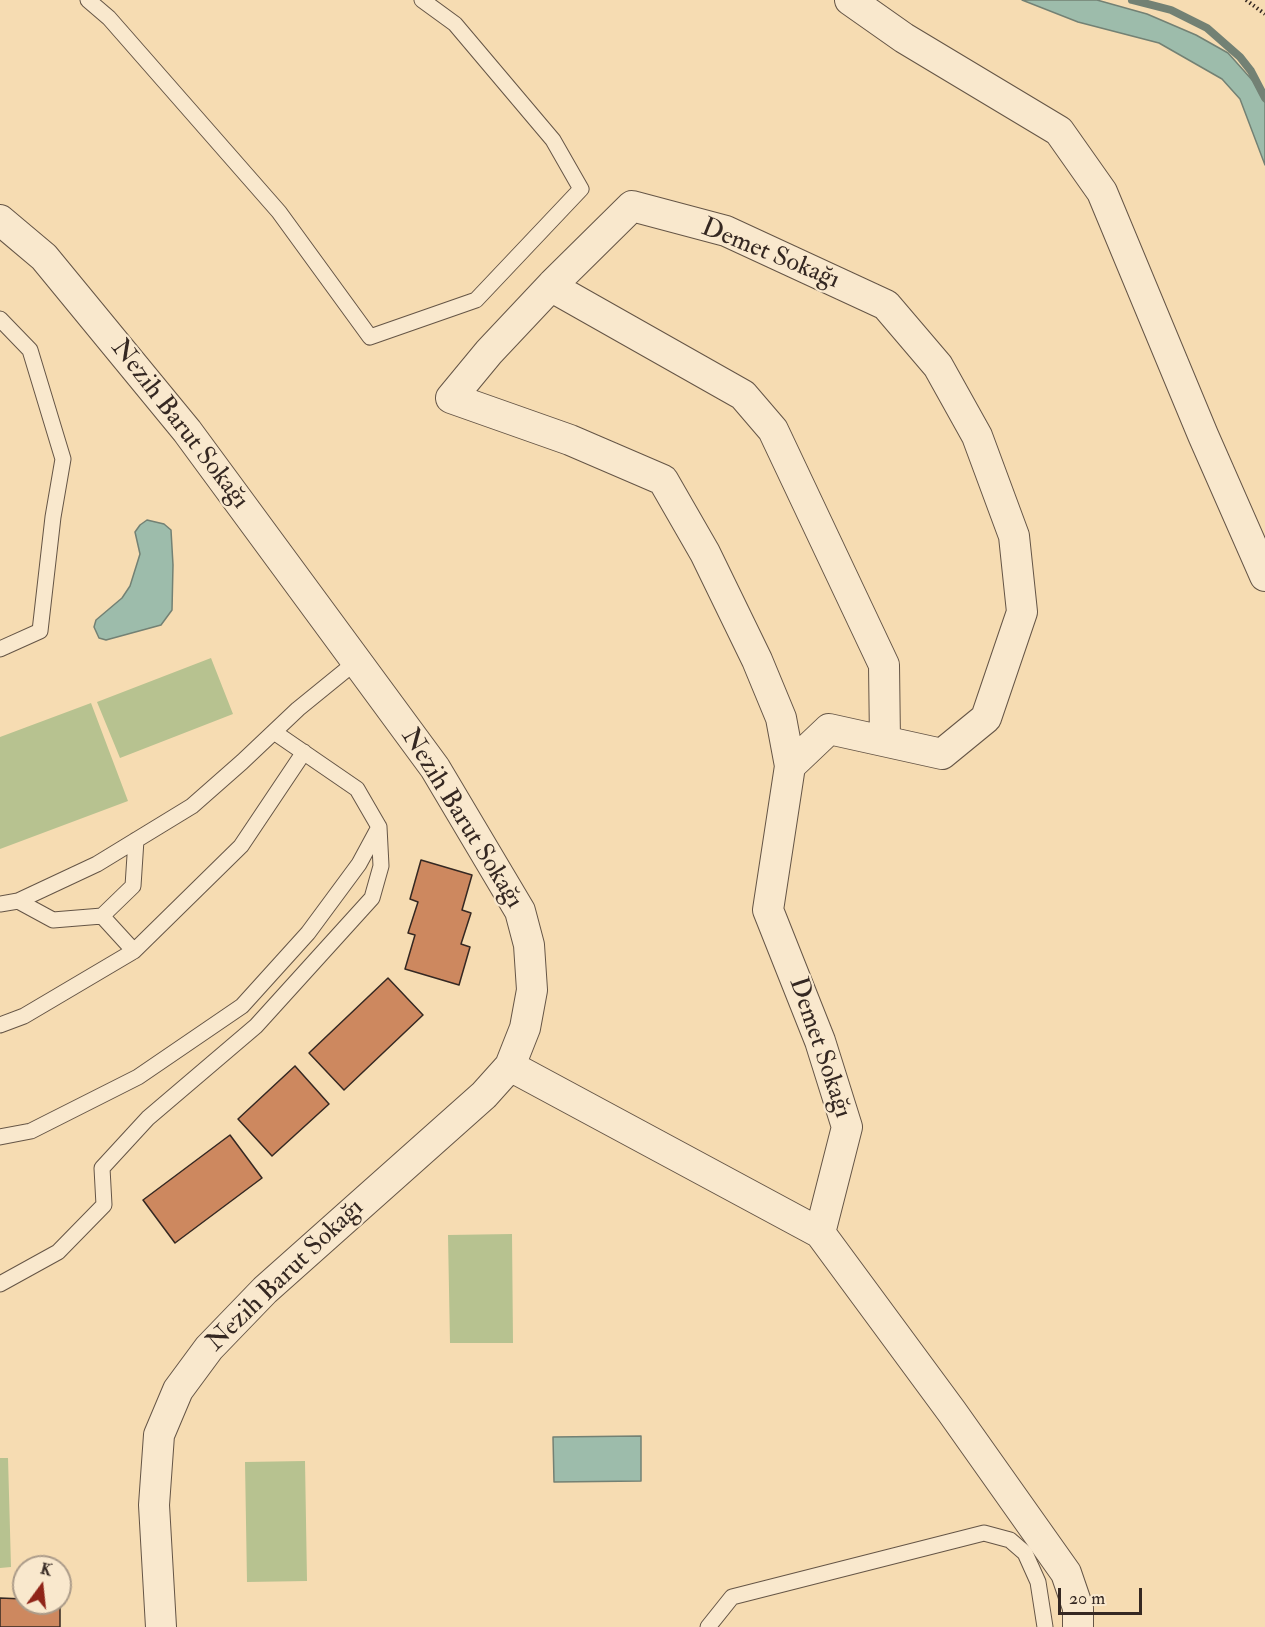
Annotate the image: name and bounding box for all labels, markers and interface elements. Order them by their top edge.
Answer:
street label: Demet Sokağı [696,213,844,297]
street label: Nezih Barut Sokağı [103,334,255,516]
street label: Nezih Barut Sokağı [393,723,529,915]
street label: Demet Sokağı [780,974,858,1122]
street label: Nezih Barut Sokağı [201,1193,371,1359]
north arrow [12,1555,72,1615]
text: K [38,1558,54,1581]
scale bar [1061,1576,1145,1614]
text: 20 m [1069,1587,1105,1610]

